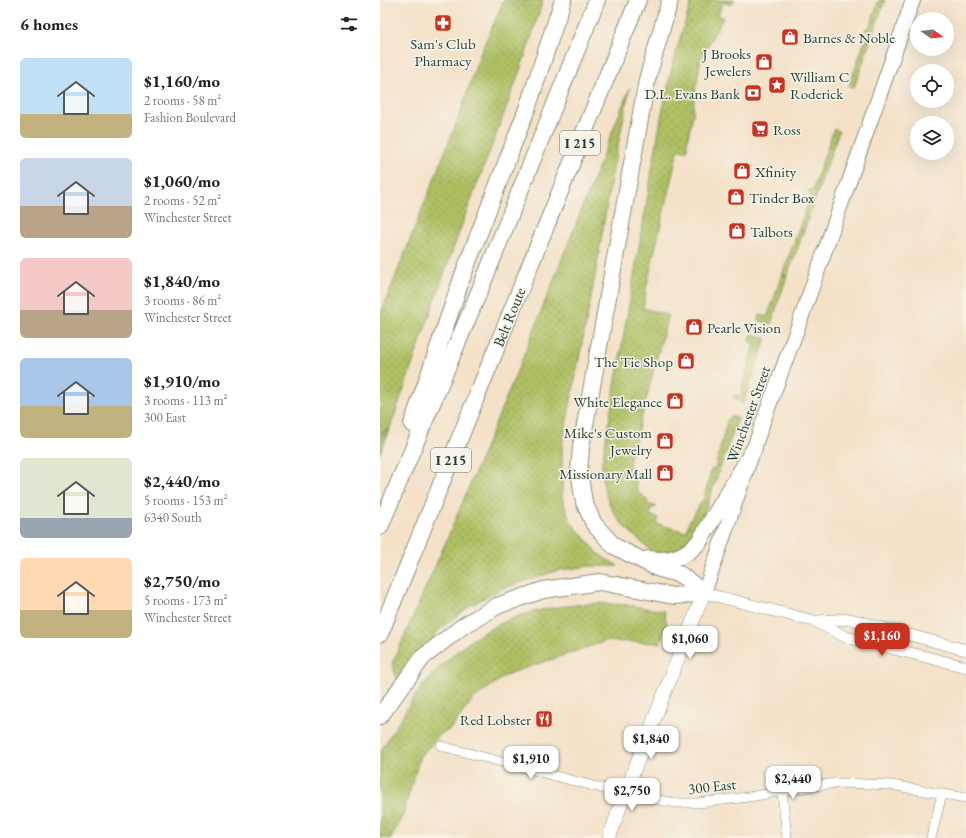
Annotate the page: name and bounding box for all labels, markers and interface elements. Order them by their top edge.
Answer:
north arrow [910,12,954,56]
map controls [910,12,954,160]
text: 6 homes [20,13,78,35]
icon: filters [338,13,360,35]
pharmacy icon: Sam's Club Pharmacy [433,13,453,33]
shop icon: Barnes & Noble [780,27,800,47]
place label: Barnes & Noble [803,28,895,47]
place label: Sam's Club Pharmacy [410,34,476,70]
place label: J Brooks Jewelers [701,44,751,80]
shop icon: J Brooks Jewelers [754,52,774,72]
button: locate [910,64,954,108]
place label: William C Roderick [790,67,849,103]
text: $1,160/mo [144,70,220,92]
icon: home [52,74,100,122]
place icon: William C Roderick [767,75,787,95]
bank icon: D.L. Evans Bank [743,83,763,103]
place label: D.L. Evans Bank [645,84,741,103]
text: 2 rooms · 58 m² [144,92,221,109]
text: Fashion Boulevard [144,109,236,126]
button: layers [910,116,954,160]
supermarket icon: Ross [750,119,770,139]
place label: Ross [773,120,801,139]
road number: I 215 [560,131,600,155]
shop icon: Xfinity [732,161,752,181]
place label: Xfinity [754,162,797,181]
text: $1,060/mo [144,170,220,192]
icon: home [52,174,100,222]
shop icon: Tinder Box [726,187,746,207]
place label: Tinder Box [749,188,815,207]
text: 2 rooms · 52 m² [144,192,221,209]
text: Winchester Street [144,209,232,226]
shop icon: Talbots [727,221,747,241]
place label: Talbots [750,222,793,241]
text: $1,840/mo [144,270,220,292]
icon: home [52,274,100,322]
street label: Belt Route [488,284,530,350]
text: 3 rooms · 86 m² [144,292,221,309]
text: Winchester Street [144,309,232,326]
shop icon: Pearle Vision [684,317,704,337]
place label: Pearle Vision [707,318,781,337]
shop icon: The Tie Shop [676,351,696,371]
place label: The Tie Shop [594,352,673,371]
street label: Winchester Street [722,363,774,465]
text: $1,910/mo [144,370,220,392]
icon: home [52,374,100,422]
shop icon: White Elegance [665,391,685,411]
text: 3 rooms · 113 m² [144,392,228,409]
place label: White Elegance [573,392,662,411]
text: 300 East [144,409,186,426]
place label: Mike's Custom Jewelry [564,423,652,459]
shop icon: Mike's Custom Jewelry [655,431,675,451]
road number: I 215 [431,448,471,472]
shop icon: Missionary Mall [655,463,675,483]
place label: Missionary Mall [559,464,652,483]
text: $2,440/mo [144,470,220,492]
icon: home [52,474,100,522]
text: 5 rooms · 153 m² [144,492,228,509]
text: 6340 South [144,509,202,526]
text: $2,750/mo [144,570,220,592]
icon: home [52,574,100,622]
text: 5 rooms · 173 m² [144,592,228,609]
text: Winchester Street [144,609,232,626]
pin: $1,160 [849,623,915,657]
pin: $1,060 [657,626,723,660]
text: $1,160 [864,627,900,644]
text: $1,060 [672,630,708,647]
restaurant icon: Red Lobster [534,709,554,729]
place label: Red Lobster [460,710,531,729]
pin: $1,840 [618,726,684,760]
text: $1,840 [633,730,669,747]
pin: $1,910 [498,746,564,780]
text: $1,910 [513,750,549,767]
pin: $2,440 [760,766,826,800]
text: $2,440 [775,770,811,787]
street label: 300 East [687,774,737,798]
pin: $2,750 [599,778,665,812]
text: $2,750 [614,782,650,799]

